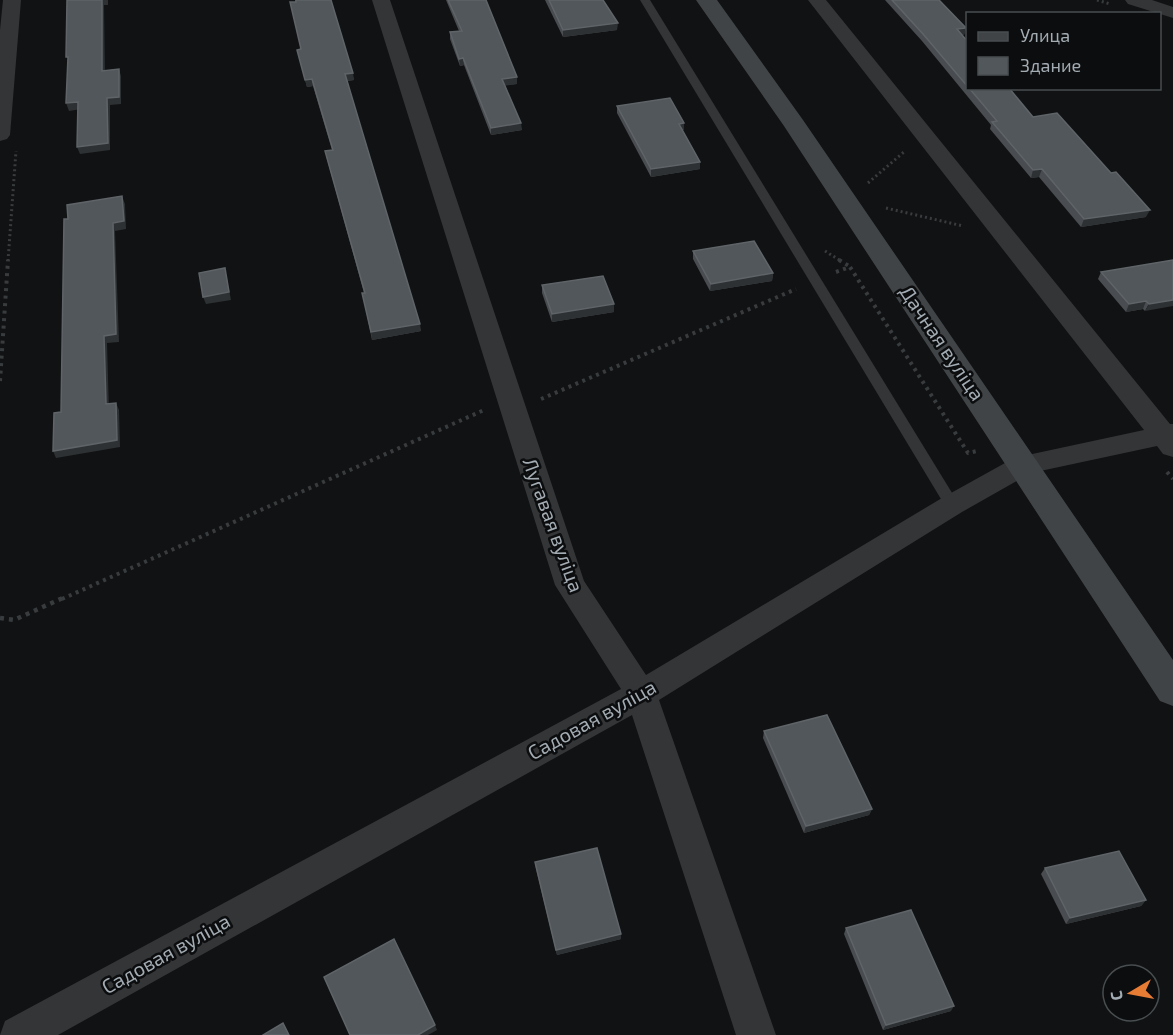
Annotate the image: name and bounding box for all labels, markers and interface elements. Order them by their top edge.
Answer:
legend [966,12,1161,90]
text: Улица [1020,24,1070,46]
text: Здание [1020,54,1081,76]
street label: Дачная вуліца [895,280,990,405]
street label: Лугавая вуліца [518,454,589,596]
street label: Садовая вуліца [523,674,660,765]
street label: Садовая вуліца [97,908,234,999]
north arrow [1101,963,1161,1023]
text: С [1106,989,1126,1002]

